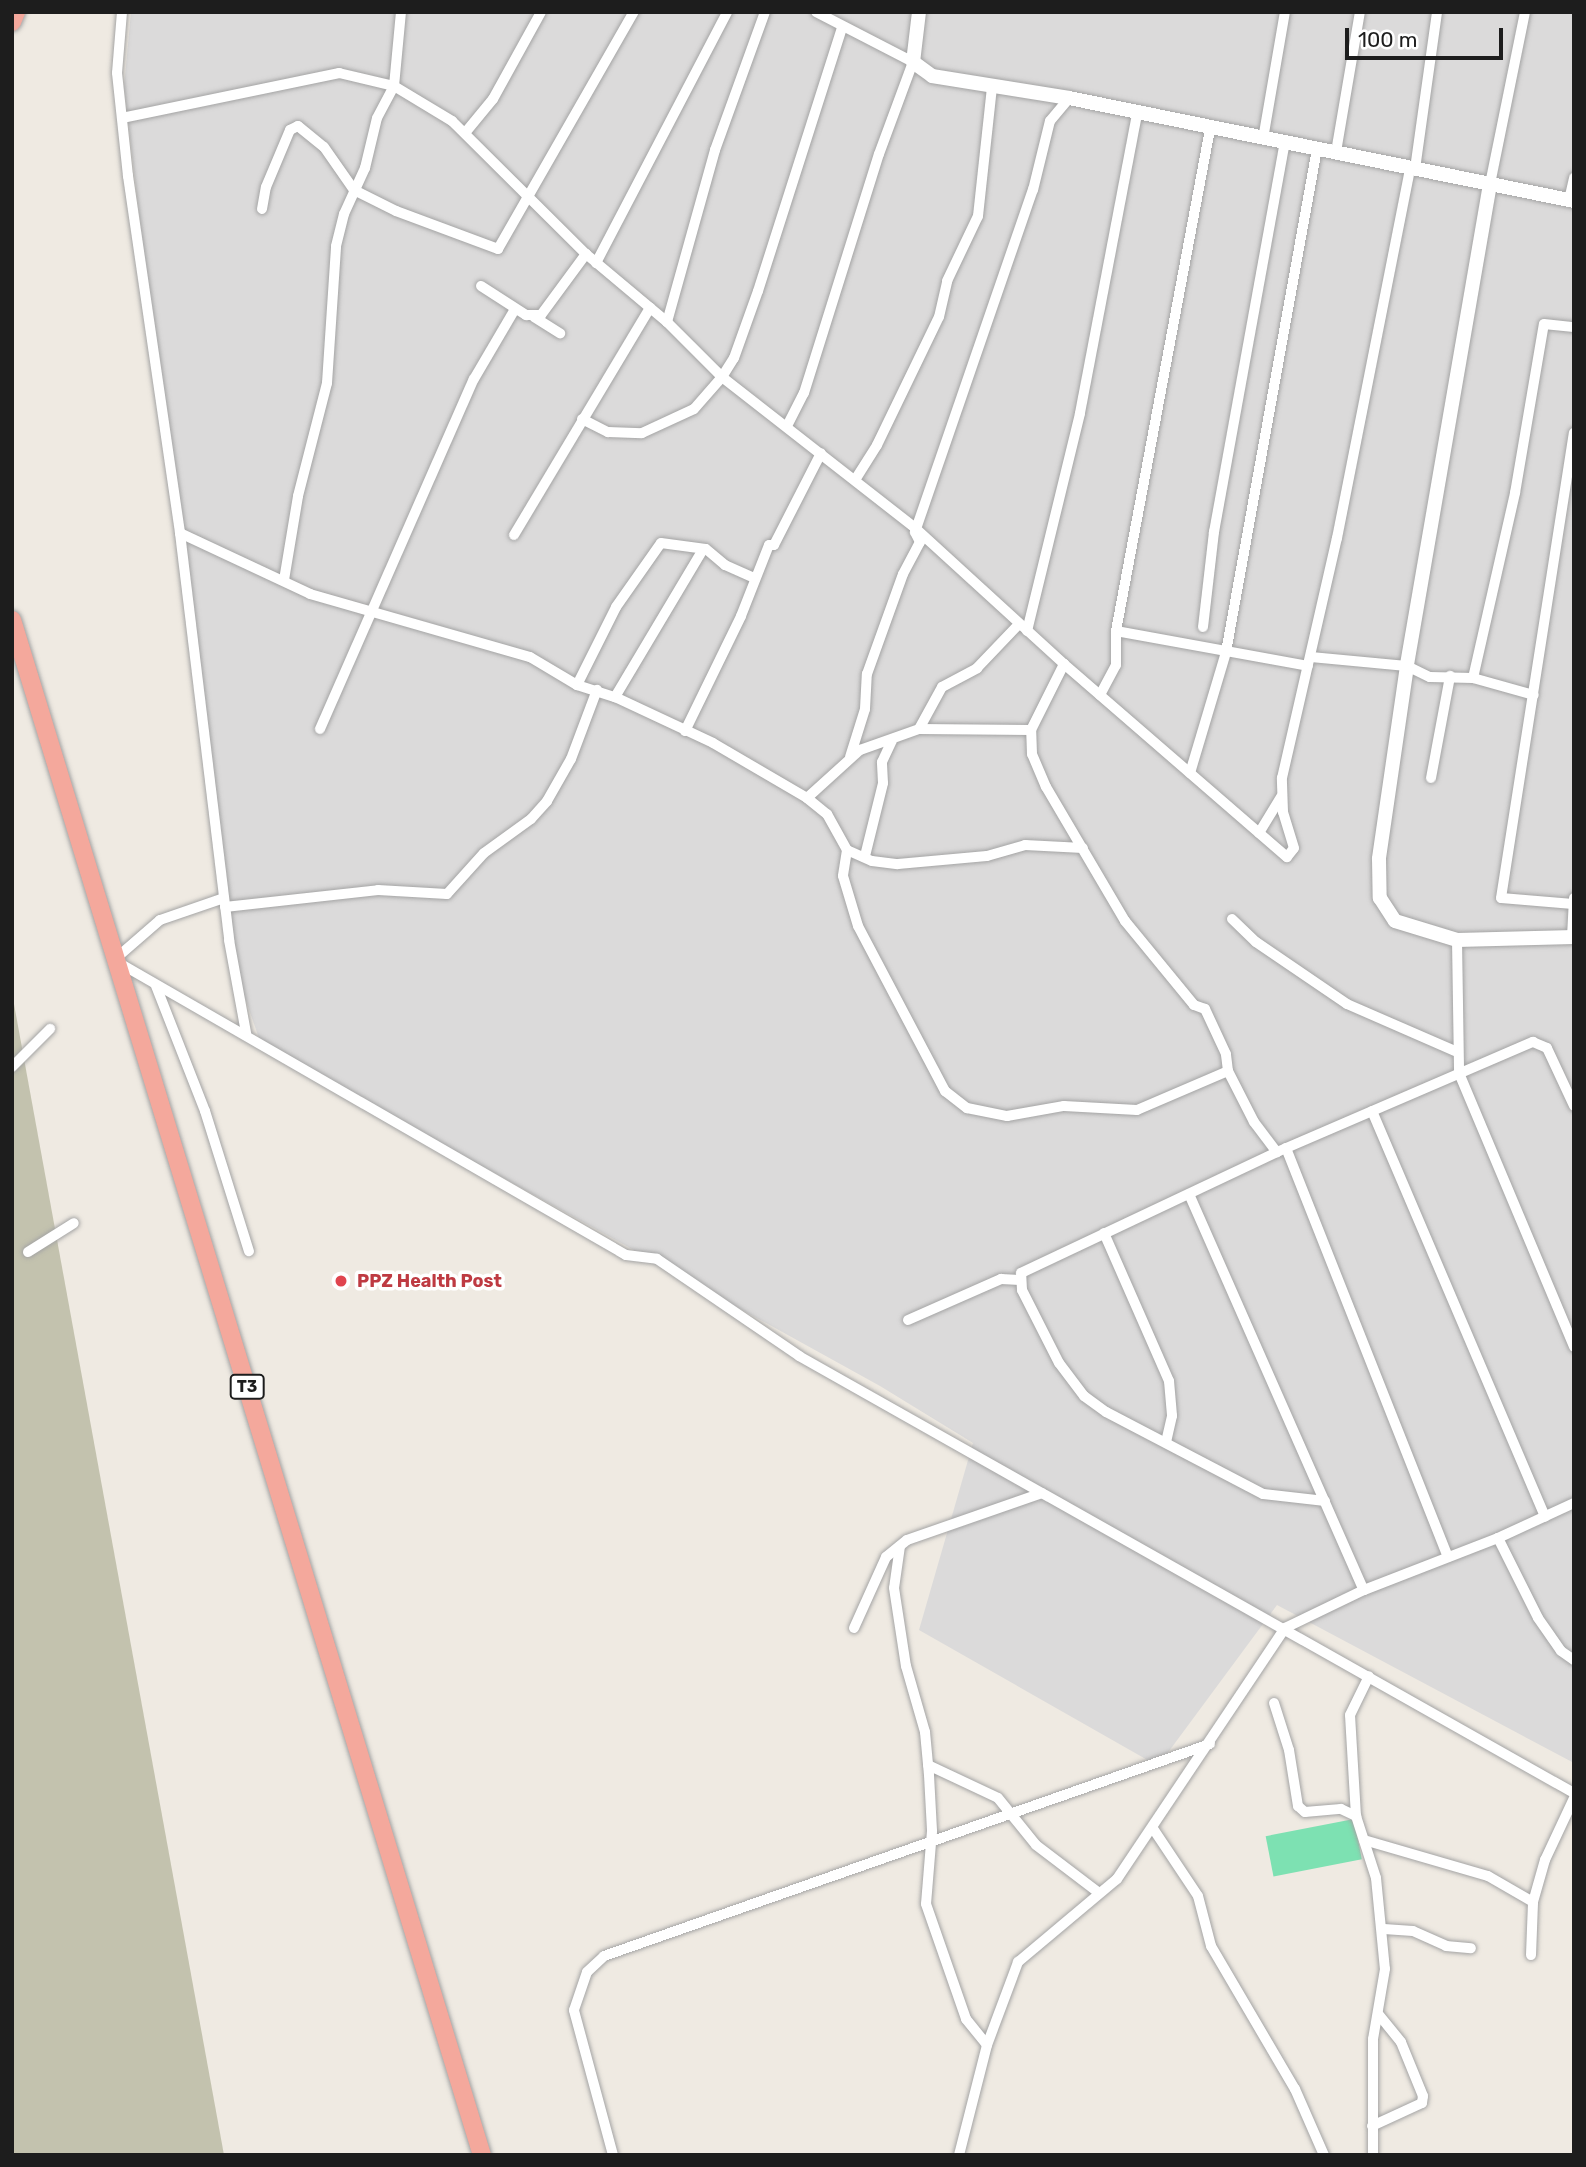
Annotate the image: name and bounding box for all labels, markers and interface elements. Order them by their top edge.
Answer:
scale bar [1348,14,1506,58]
text: 100 m [1358,27,1417,52]
place label: PPZ Health Post [357,1270,502,1292]
marker: PPZ Health Post [331,1271,351,1291]
road number: T3 [230,1374,264,1400]

